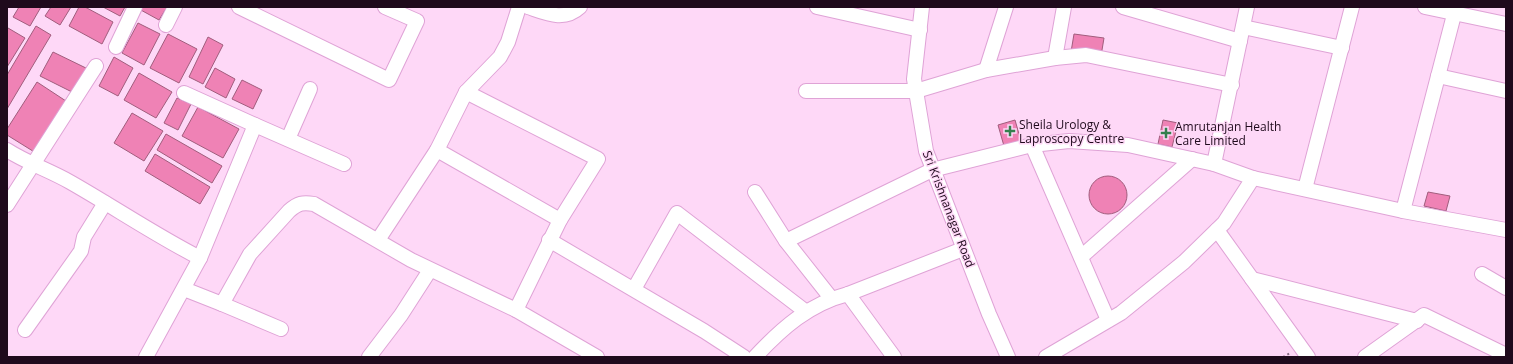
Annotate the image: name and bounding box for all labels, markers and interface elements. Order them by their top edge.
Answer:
place label: Sheila Urology & Laproscopy Centre [1019,116,1124,147]
place label: Amrutanjan Health Care Limited [1175,118,1281,149]
marker: Sheila Urology & Laproscopy Centre [1004,125,1016,137]
marker: Amrutanjan Health Care Limited [1160,127,1172,139]
street label: Sri Krishnanagar Road [919,148,979,270]

